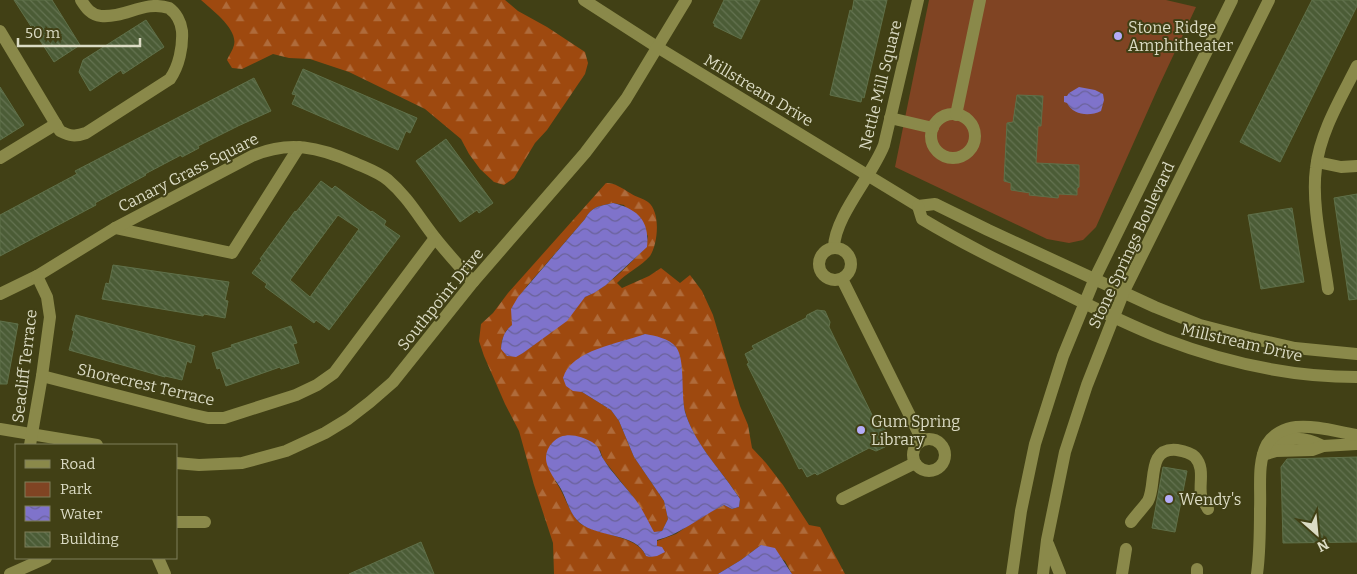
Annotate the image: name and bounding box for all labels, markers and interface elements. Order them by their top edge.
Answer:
scale bar [18,15,140,47]
street label: Nettle Mill Square [855,18,906,152]
place label: Stone Ridge Amphitheater [1128,18,1233,55]
text: 50 m [25,24,61,42]
marker: Stone Ridge Amphitheater [1112,30,1124,42]
street label: Millstream Drive [701,50,817,130]
street label: Canary Grass Square [115,129,262,216]
street label: Stone Springs Boulevard [1084,158,1179,332]
street label: Southpoint Drive [393,244,487,354]
street label: Seacliff Terrace [8,308,41,424]
street label: Millstream Drive [1179,319,1304,366]
street label: Shorecrest Terrace [75,359,216,410]
place label: Gum Spring Library [871,412,960,449]
marker: Gum Spring Library [855,424,867,436]
legend [15,444,178,559]
text: Road [60,455,95,473]
text: Park [60,480,92,498]
place label: Wendy's [1179,490,1241,509]
marker: Wendy's [1163,493,1175,505]
text: Water [60,505,103,523]
north arrow [1292,509,1342,559]
text: Building [60,530,119,548]
text: N [1314,535,1331,555]

